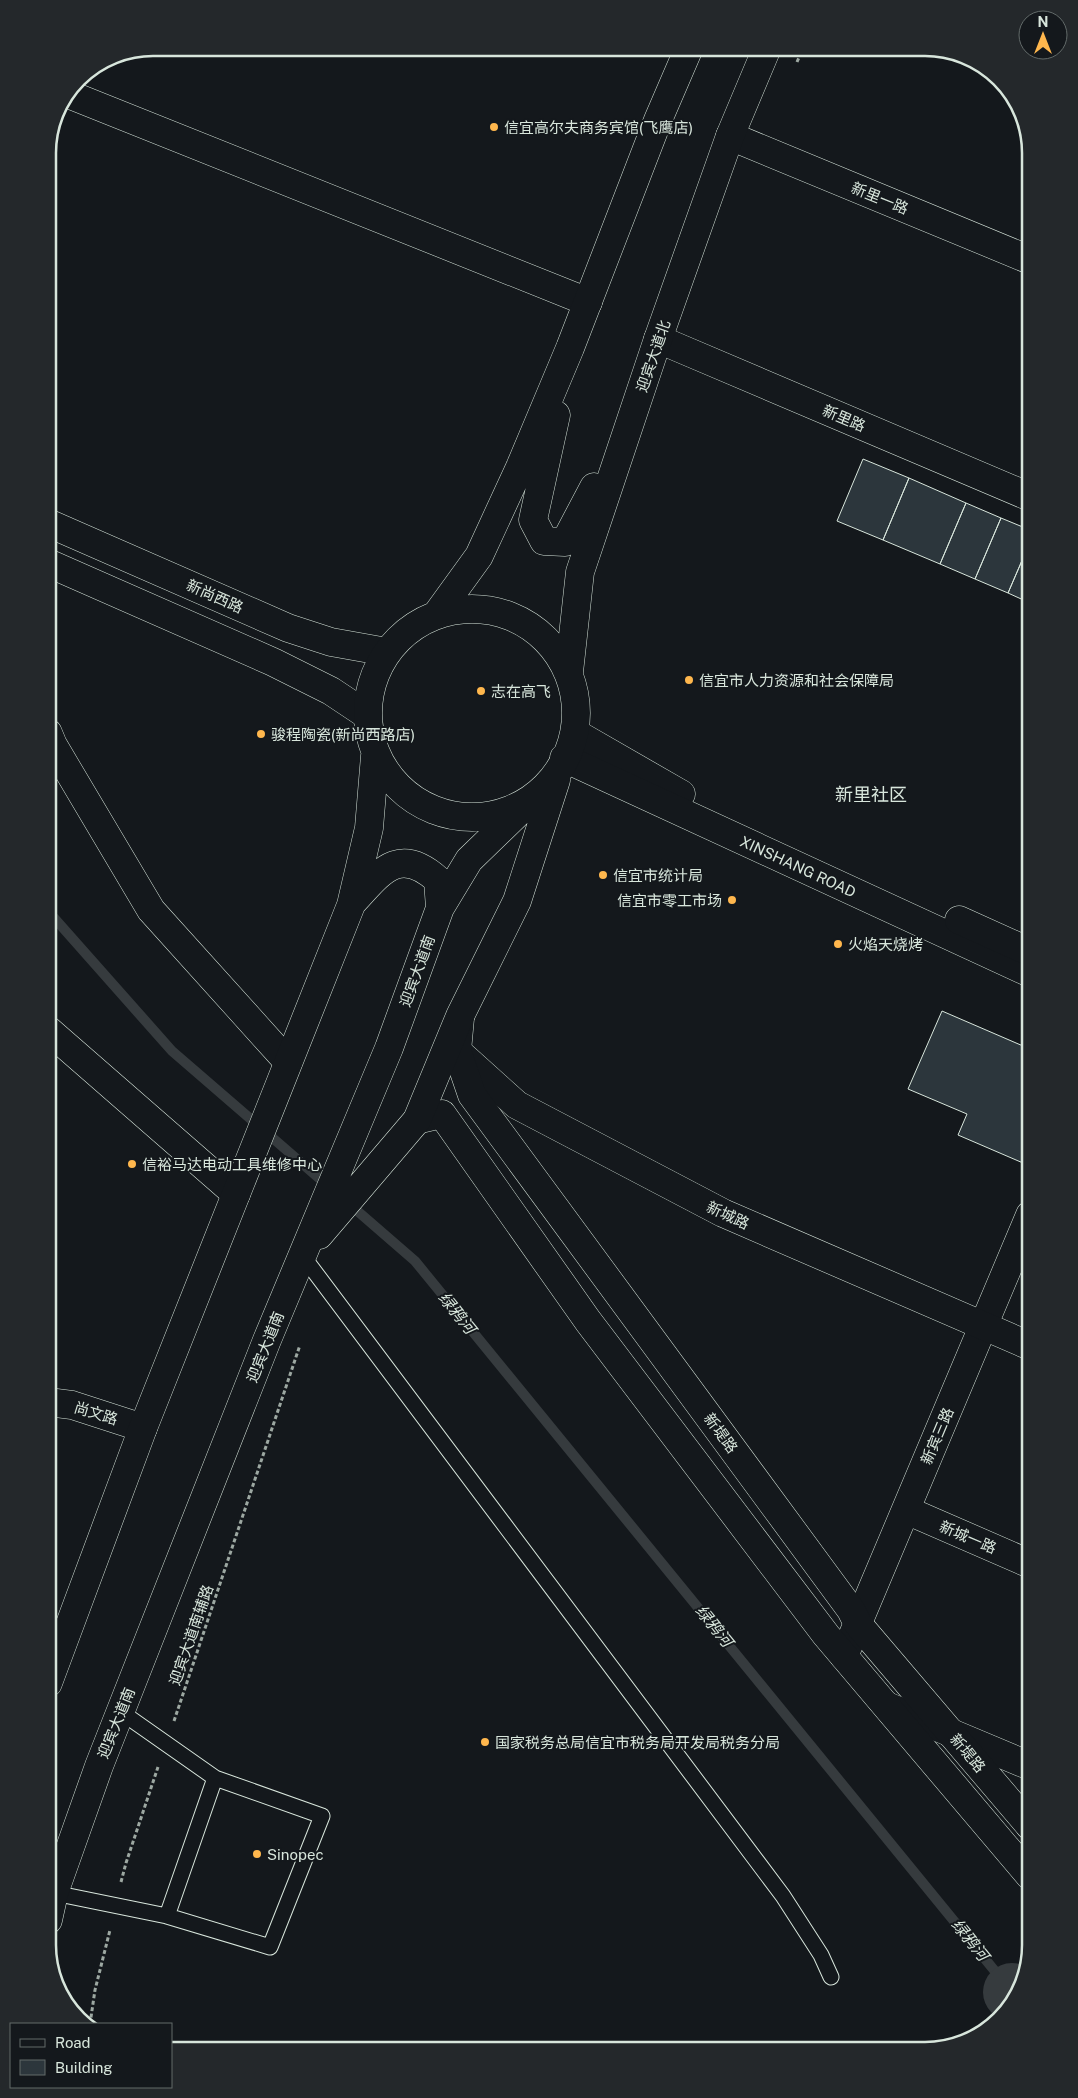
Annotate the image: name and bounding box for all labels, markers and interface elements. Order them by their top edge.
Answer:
north arrow [1018,10,1068,60]
text: N [1038,14,1048,30]
place label: 信宜高尔夫商务宾馆(飞鹰店) [504,119,693,136]
marker: 信宜高尔夫商务宾馆(飞鹰店) [488,121,500,133]
street label: 新里一路 [849,179,911,217]
street label: 迎宾大道北 [633,318,673,394]
street label: 新里路 [820,401,868,435]
street label: 新尚西路 [184,576,246,616]
place label: 信宜市人力资源和社会保障局 [699,672,894,689]
marker: 信宜市人力资源和社会保障局 [683,674,695,686]
place label: 志在高飞 [491,683,551,700]
marker: 志在高飞 [475,685,487,697]
place label: 骏程陶瓷(新尚西路店) [271,726,415,743]
marker: 骏程陶瓷(新尚西路店) [255,728,267,740]
district label: 新里社区 [835,784,907,805]
street label: XINSHANG ROAD [738,832,859,900]
place label: 信宜市统计局 [613,867,703,884]
marker: 信宜市统计局 [597,869,609,881]
place label: 信宜市零工市场 [617,892,722,909]
marker: 信宜市零工市场 [726,894,738,906]
street label: 迎宾大道南 [396,933,438,1009]
place label: 火焰天烧烤 [848,936,923,953]
marker: 火焰天烧烤 [832,938,844,950]
place label: 信裕马达电动工具维修中心 [142,1156,322,1173]
marker: 信裕马达电动工具维修中心 [126,1158,138,1170]
street label: 新城路 [704,1198,752,1232]
water label: 绿鸦河 [435,1288,481,1340]
street label: 迎宾大道南 [243,1309,287,1385]
street label: 尚文路 [72,1398,120,1428]
street label: 新宾三路 [917,1405,957,1467]
street label: 新堤路 [701,1410,741,1456]
street label: 新城一路 [937,1517,999,1557]
street label: 迎宾大道南辅路 [166,1583,216,1687]
water label: 绿鸦河 [692,1601,738,1653]
street label: 迎宾大道南 [94,1685,138,1761]
street label: 新堤路 [947,1730,989,1776]
place label: 国家税务总局信宜市税务局开发局税务分局 [495,1734,780,1751]
marker: 国家税务总局信宜市税务局开发局税务分局 [479,1736,491,1748]
place label: Sinopec [267,1846,324,1863]
marker: Sinopec [251,1848,263,1860]
water label: 绿鸦河 [948,1915,994,1967]
legend [10,2023,172,2088]
text: Road [55,2034,91,2051]
text: Building [55,2059,113,2076]

